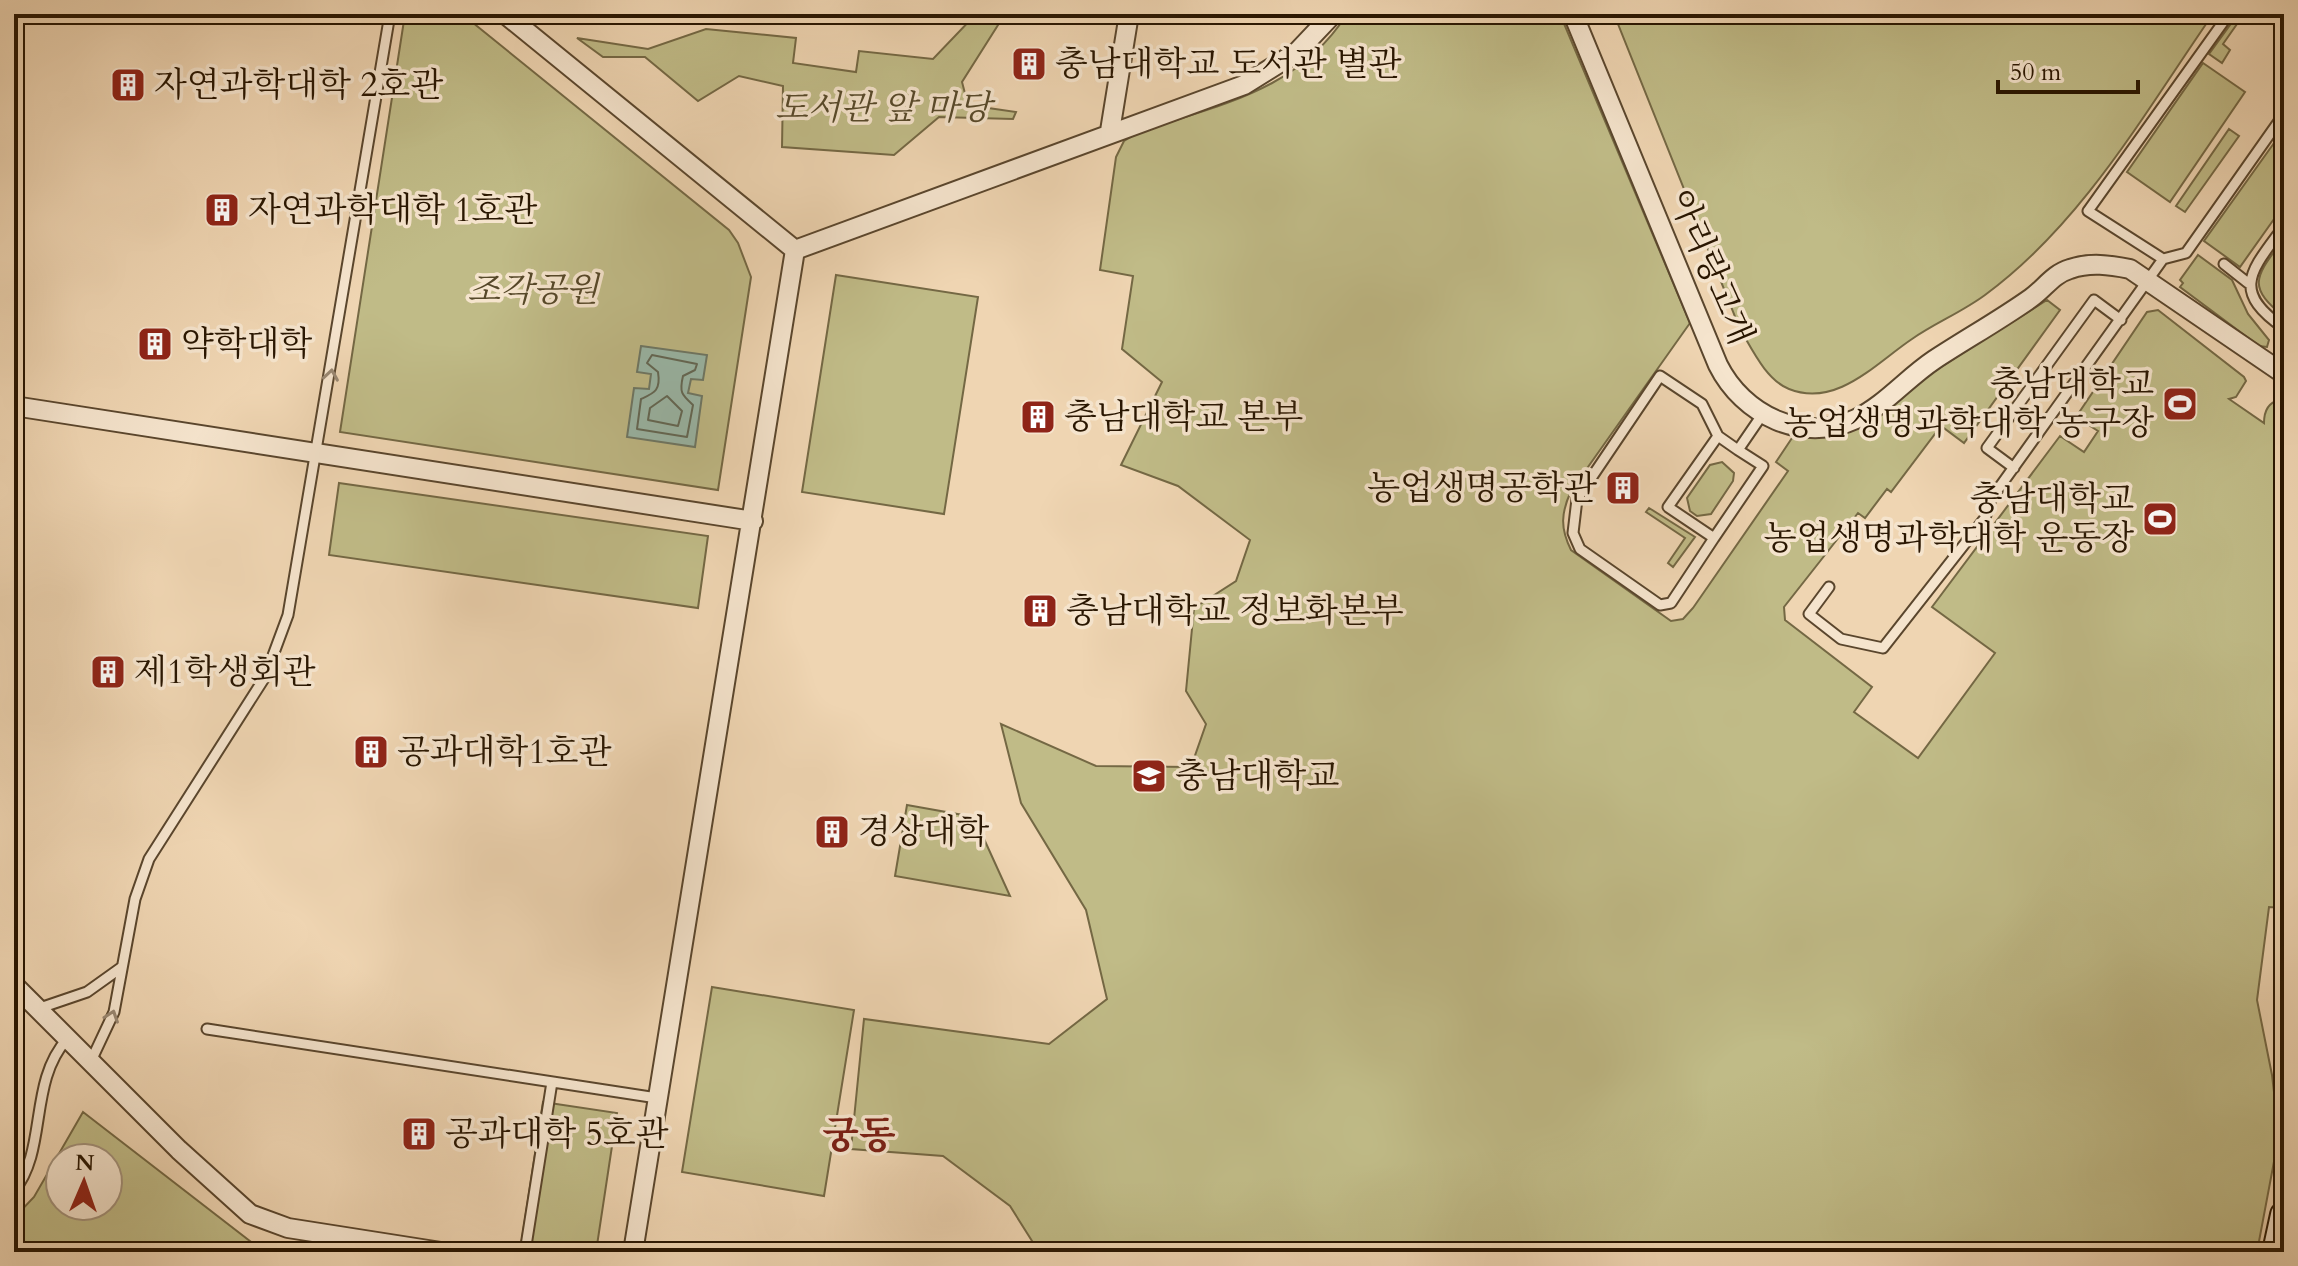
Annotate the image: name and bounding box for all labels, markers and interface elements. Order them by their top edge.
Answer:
place label: 충남대학교 도서관 별관 [1055,41,1402,87]
scale bar [1998,44,2138,94]
building icon: 충남대학교 도서관 별관 [1010,45,1048,83]
text: 50 m [2010,56,2062,89]
place label: 자연과학대학 2호관 [154,62,443,108]
building icon: 자연과학대학 2호관 [109,66,147,104]
park label: 도서관 앞 마당 [775,85,996,131]
street label: 아리랑고개 [1658,182,1764,352]
place label: 자연과학대학 1호관 [248,187,537,233]
building icon: 자연과학대학 1호관 [203,191,241,229]
park label: 조각공원 [467,267,601,313]
place label: 약학대학 [181,321,313,367]
building icon: 약학대학 [136,325,174,363]
place label: 충남대학교 농업생명과학대학 농구장 [1784,361,2154,446]
one-way arrow [322,368,339,382]
sports icon: 충남대학교 농업생명과학대학 농구장 [2161,385,2199,423]
place label: 충남대학교 본부 [1064,394,1303,440]
building icon: 충남대학교 본부 [1019,398,1057,436]
place label: 농업생명공학관 [1367,465,1597,511]
building icon: 농업생명공학관 [1604,469,1642,507]
place label: 충남대학교 농업생명과학대학 운동장 [1764,476,2134,561]
sports icon: 충남대학교 농업생명과학대학 운동장 [2141,500,2179,538]
place label: 충남대학교 정보화본부 [1066,588,1404,634]
building icon: 충남대학교 정보화본부 [1021,592,1059,630]
place label: 제1학생회관 [134,649,316,695]
building icon: 제1학생회관 [89,653,127,691]
place label: 공과대학1호관 [397,729,612,775]
building icon: 공과대학1호관 [352,733,390,771]
place label: 충남대학교 [1175,753,1339,799]
school or university icon: 충남대학교 [1130,757,1168,795]
place label: 경상대학 [858,809,990,855]
building icon: 경상대학 [813,813,851,851]
one-way arrow [102,1010,118,1024]
district label: 궁동 [822,1110,896,1162]
place label: 공과대학 5호관 [445,1111,669,1157]
building icon: 공과대학 5호관 [400,1115,438,1153]
north arrow [44,1142,124,1222]
text: N [75,1148,95,1178]

